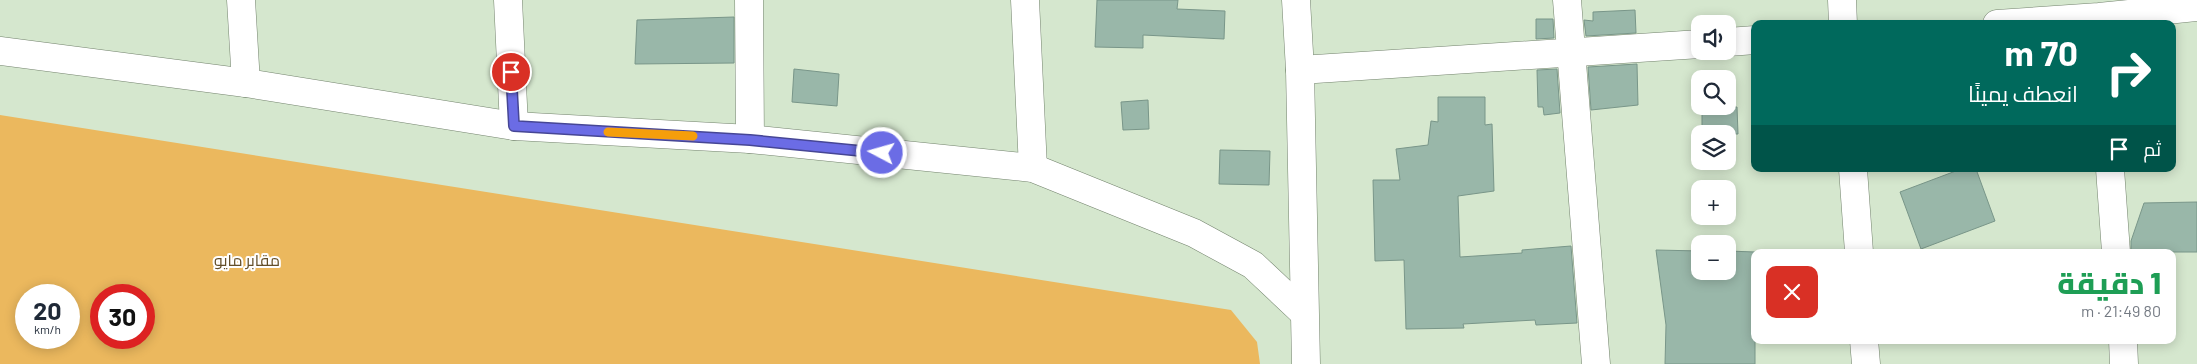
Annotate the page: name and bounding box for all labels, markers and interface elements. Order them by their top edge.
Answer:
map controls [1691,15,1736,280]
button: sound [1691,15,1736,60]
text: 70 m [2004,31,2078,73]
icon: right [2096,40,2161,105]
pin [490,51,532,93]
icon: arrive [497,58,525,86]
button: search [1691,70,1736,115]
text: انعطف يمينًا [1968,80,2078,106]
button: layers [1691,125,1736,170]
position arrow [855,126,907,178]
icon: arrive [2105,135,2133,163]
text: ثم [2143,137,2161,160]
button: + [1691,180,1736,225]
button: − [1691,235,1736,280]
park label: مقابر مايو [214,250,280,270]
text: 1 دقيقة [2057,264,2161,300]
button: close [1766,266,1818,318]
speed limit sign: 30 [90,284,155,349]
text: 20 [33,295,62,325]
text: 80 m · 21:49 [2081,301,2161,320]
text: km/h [34,322,61,336]

